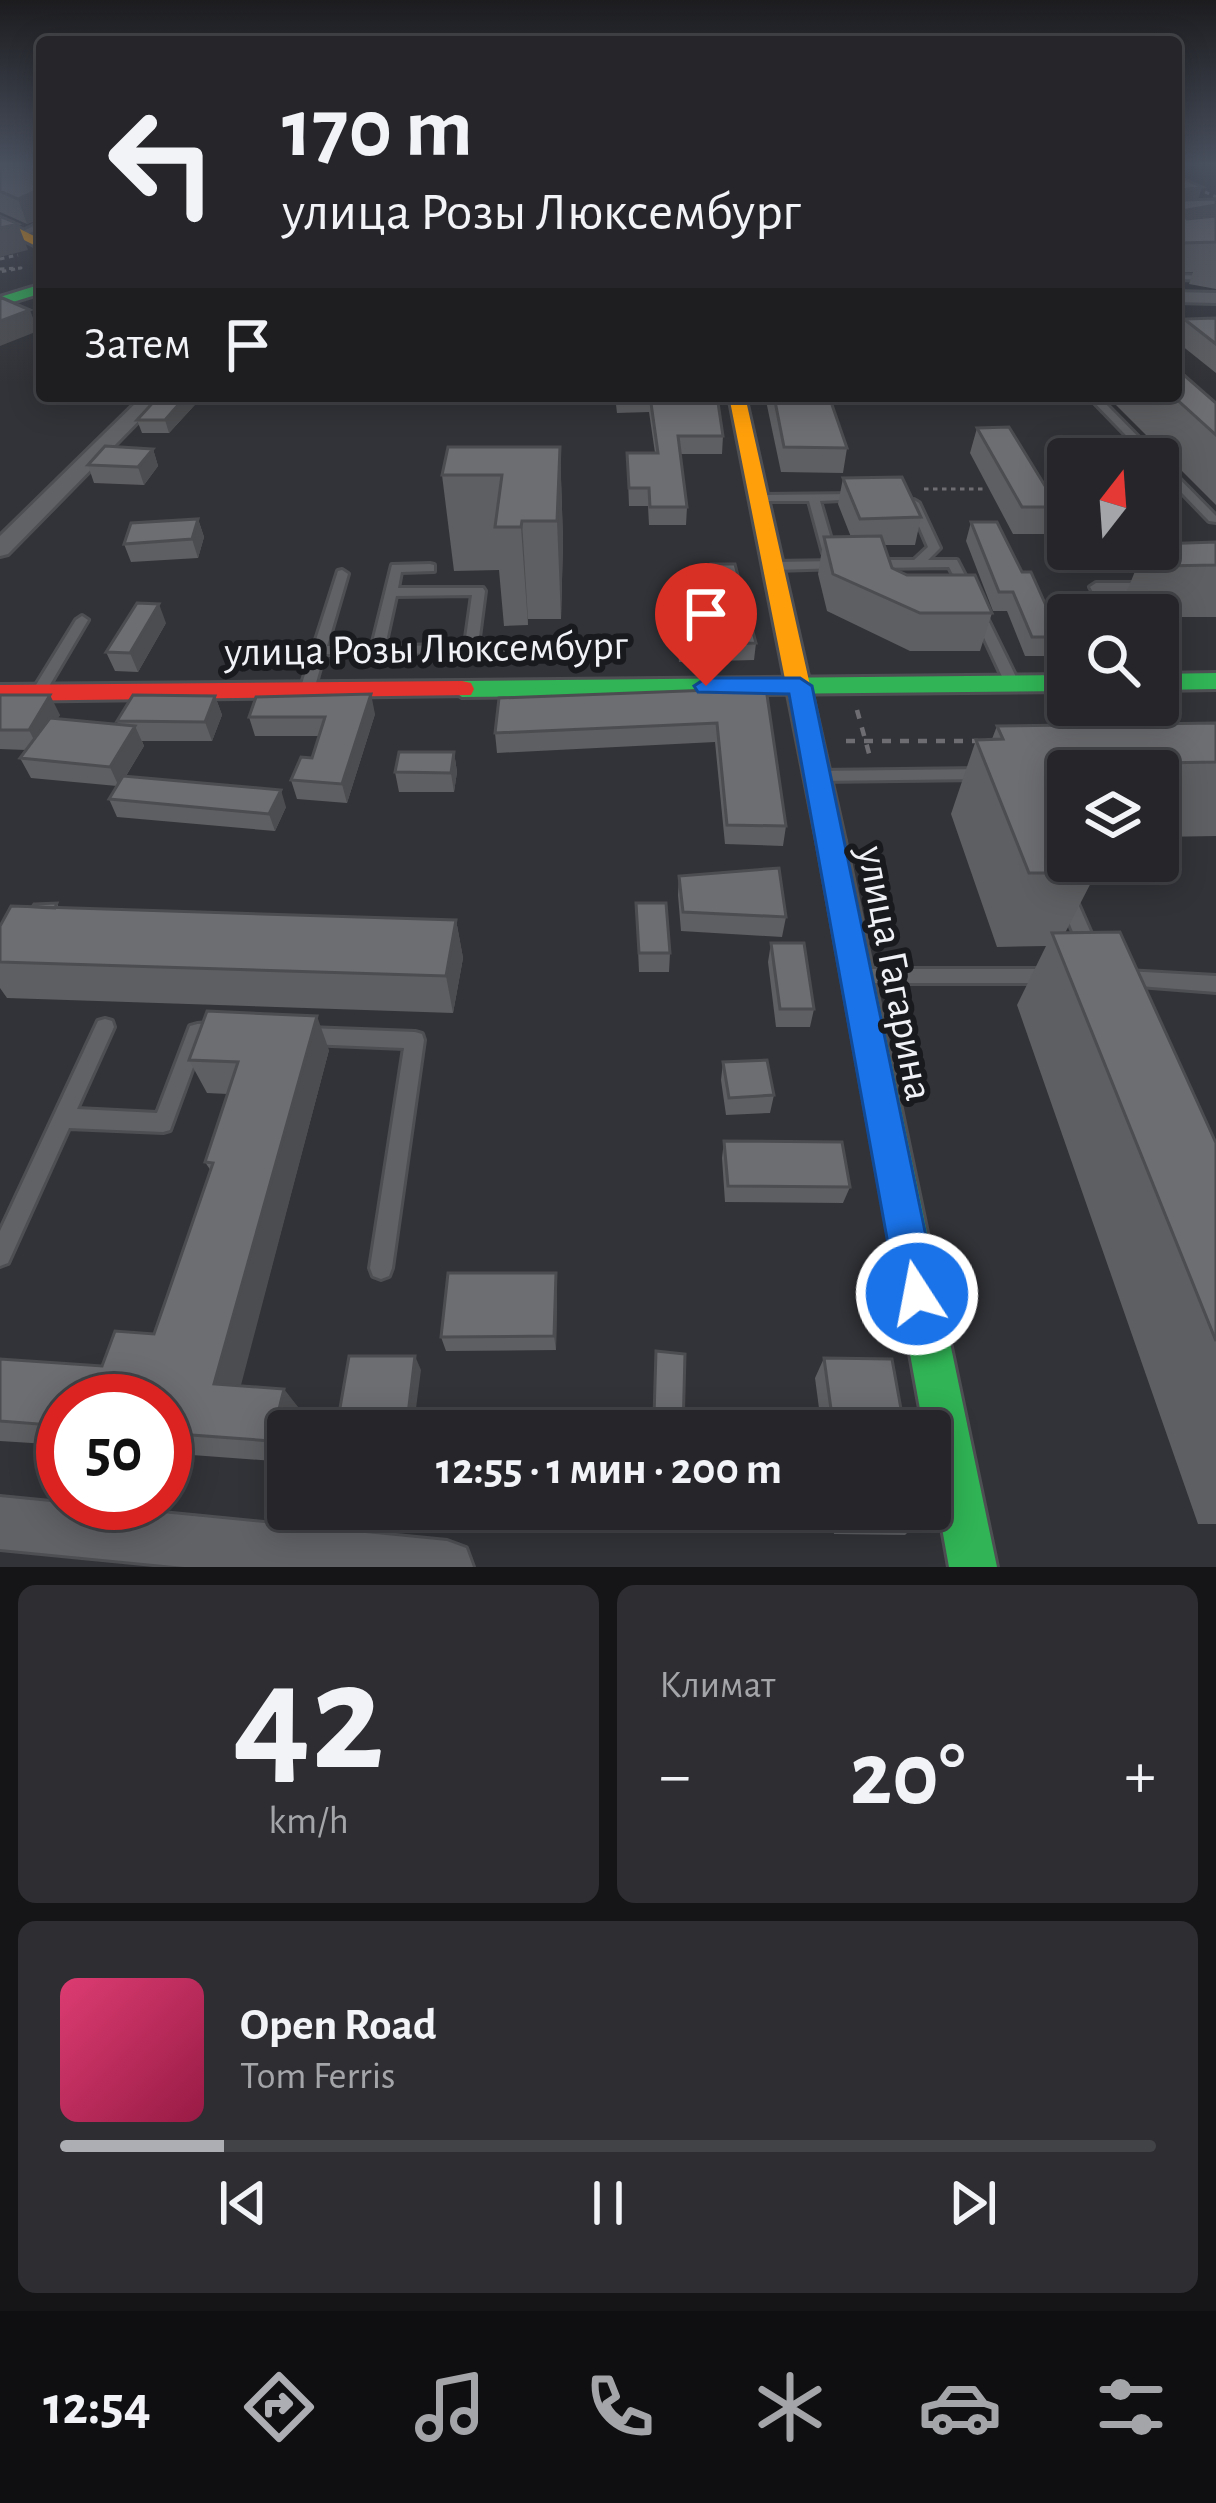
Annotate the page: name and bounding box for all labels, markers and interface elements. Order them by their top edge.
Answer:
icon: left [84,84,240,240]
text: 170 m [282,88,473,172]
text: улица Розы Люксембург [282,186,801,240]
icon: arrive [215,312,281,378]
text: Затем [84,322,191,367]
north arrow [1047,438,1179,570]
map controls [1047,438,1179,882]
pin [655,563,757,686]
icon: arrive [673,581,739,647]
button: search [1047,594,1179,726]
street label: улица Розы Люксембург [223,624,629,674]
button: layers [1047,750,1179,882]
street label: улица Гагарина [850,842,940,1104]
position arrow [854,1231,980,1357]
speed limit sign: 50 [36,1374,192,1530]
text: 12:55 · 1 мин · 200 m [436,1447,782,1492]
text: 42 [233,1642,384,1798]
text: Климат [659,1666,775,1705]
text: 20° [850,1731,965,1821]
text: − [659,1743,691,1809]
text: + [1124,1743,1156,1809]
text: km/h [268,1802,349,1841]
text: Open Road [240,2003,437,2048]
text: Tom Ferris [240,2057,396,2096]
icon: previous [210,2170,276,2236]
icon: pause [575,2170,641,2236]
icon: next [940,2170,1006,2236]
icon: directions [237,2365,321,2449]
icon: music [408,2365,492,2449]
icon: phone [578,2365,662,2449]
icon: climate [748,2365,832,2449]
icon: car [918,2365,1002,2449]
icon: filters [1089,2365,1173,2449]
text: 12:54 [43,2380,151,2434]

